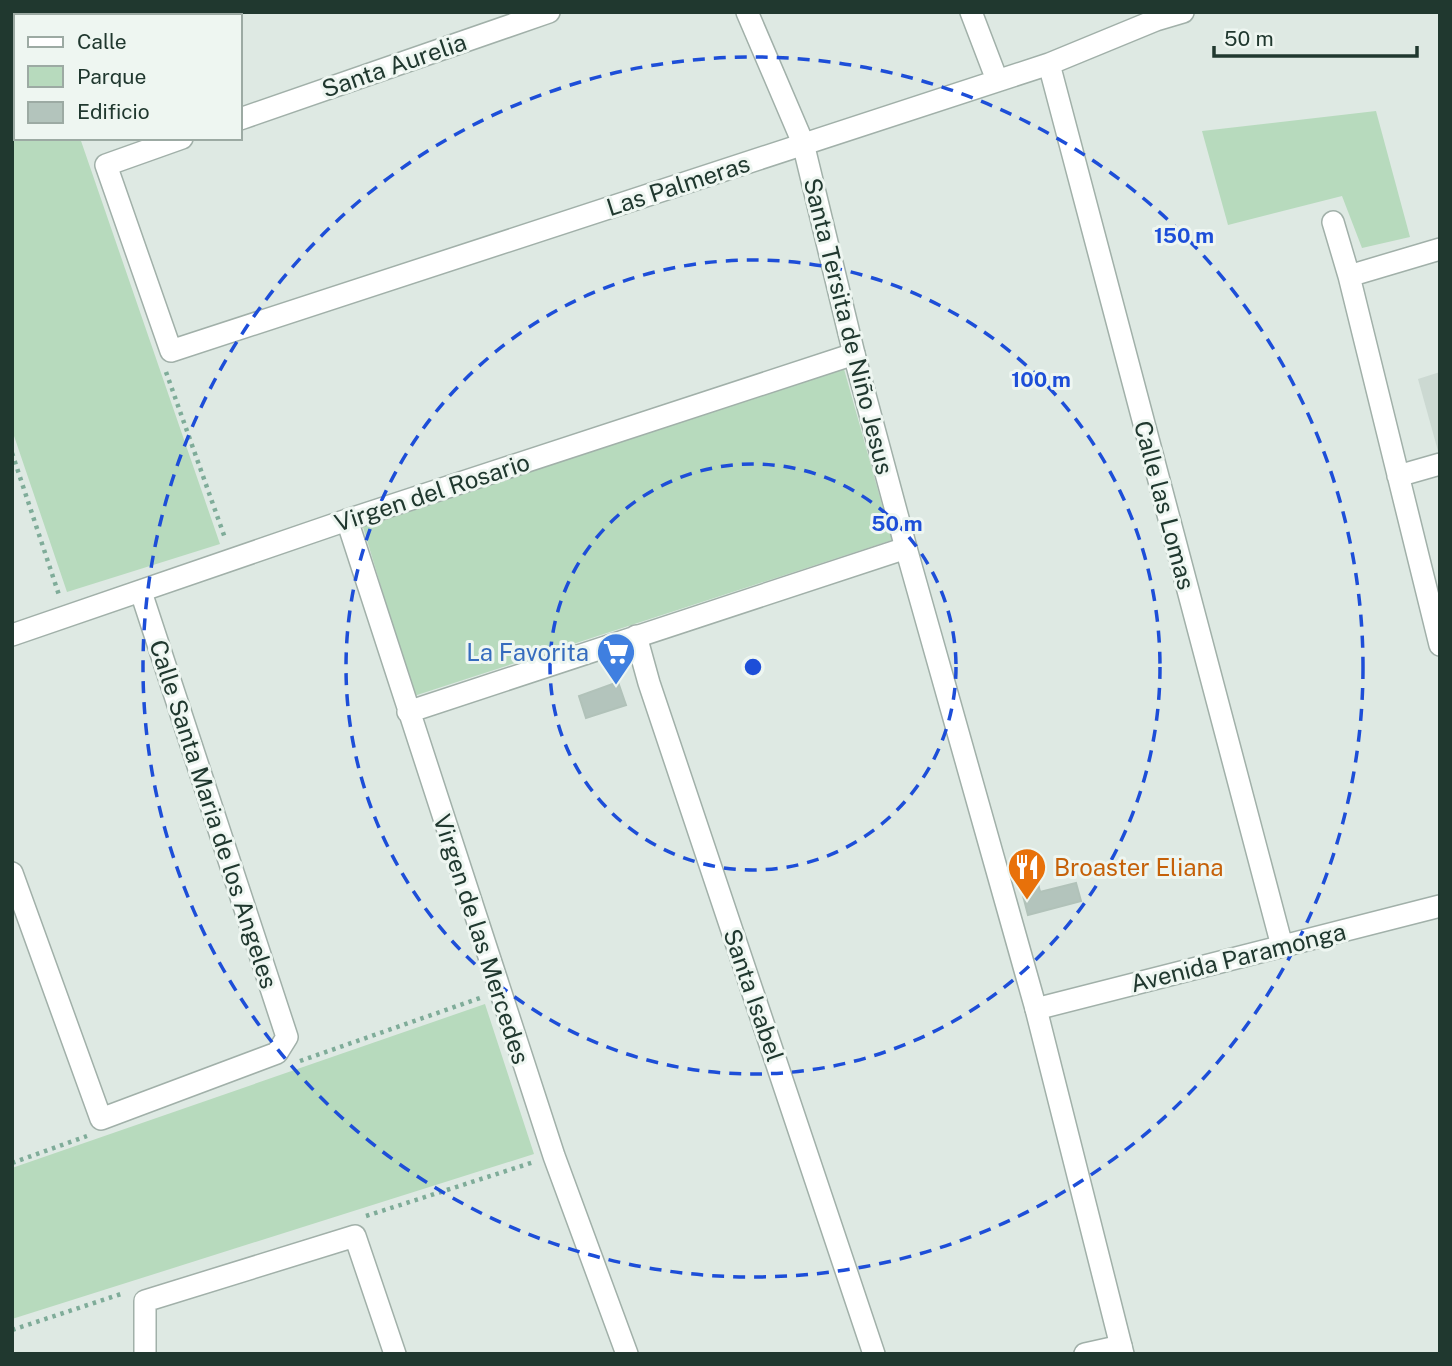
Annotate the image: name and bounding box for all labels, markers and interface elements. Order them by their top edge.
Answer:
legend [14,14,242,140]
scale bar [1214,14,1417,58]
text: 50 m [1224,26,1274,51]
street label: Santa Aurelia [318,27,470,103]
text: Calle [77,29,127,54]
text: Parque [77,64,146,89]
text: Edificio [77,99,150,124]
street label: Las Palmeras [603,149,753,221]
street label: Santa Tersita de Niño Jesus [799,175,899,477]
text: 150 m [1154,223,1214,248]
text: 100 m [1011,367,1071,392]
street label: Calle las Lomas [1129,418,1201,592]
street label: Virgen del Rosario [331,447,533,537]
text: 50 m [871,511,923,536]
supermarket icon: La Favorita [595,631,637,686]
street label: Calle Santa Maria de los Angeles [144,636,284,992]
place label: La Favorita [466,638,589,666]
centre of rings [741,655,765,679]
street label: Virgen de las Mercedes [428,811,536,1067]
restaurant icon: Broaster Eliana [1006,846,1048,901]
place label: Broaster Eliana [1054,853,1224,881]
street label: Avenida Paramonga [1127,917,1349,997]
street label: Santa Isabel [718,925,790,1065]

